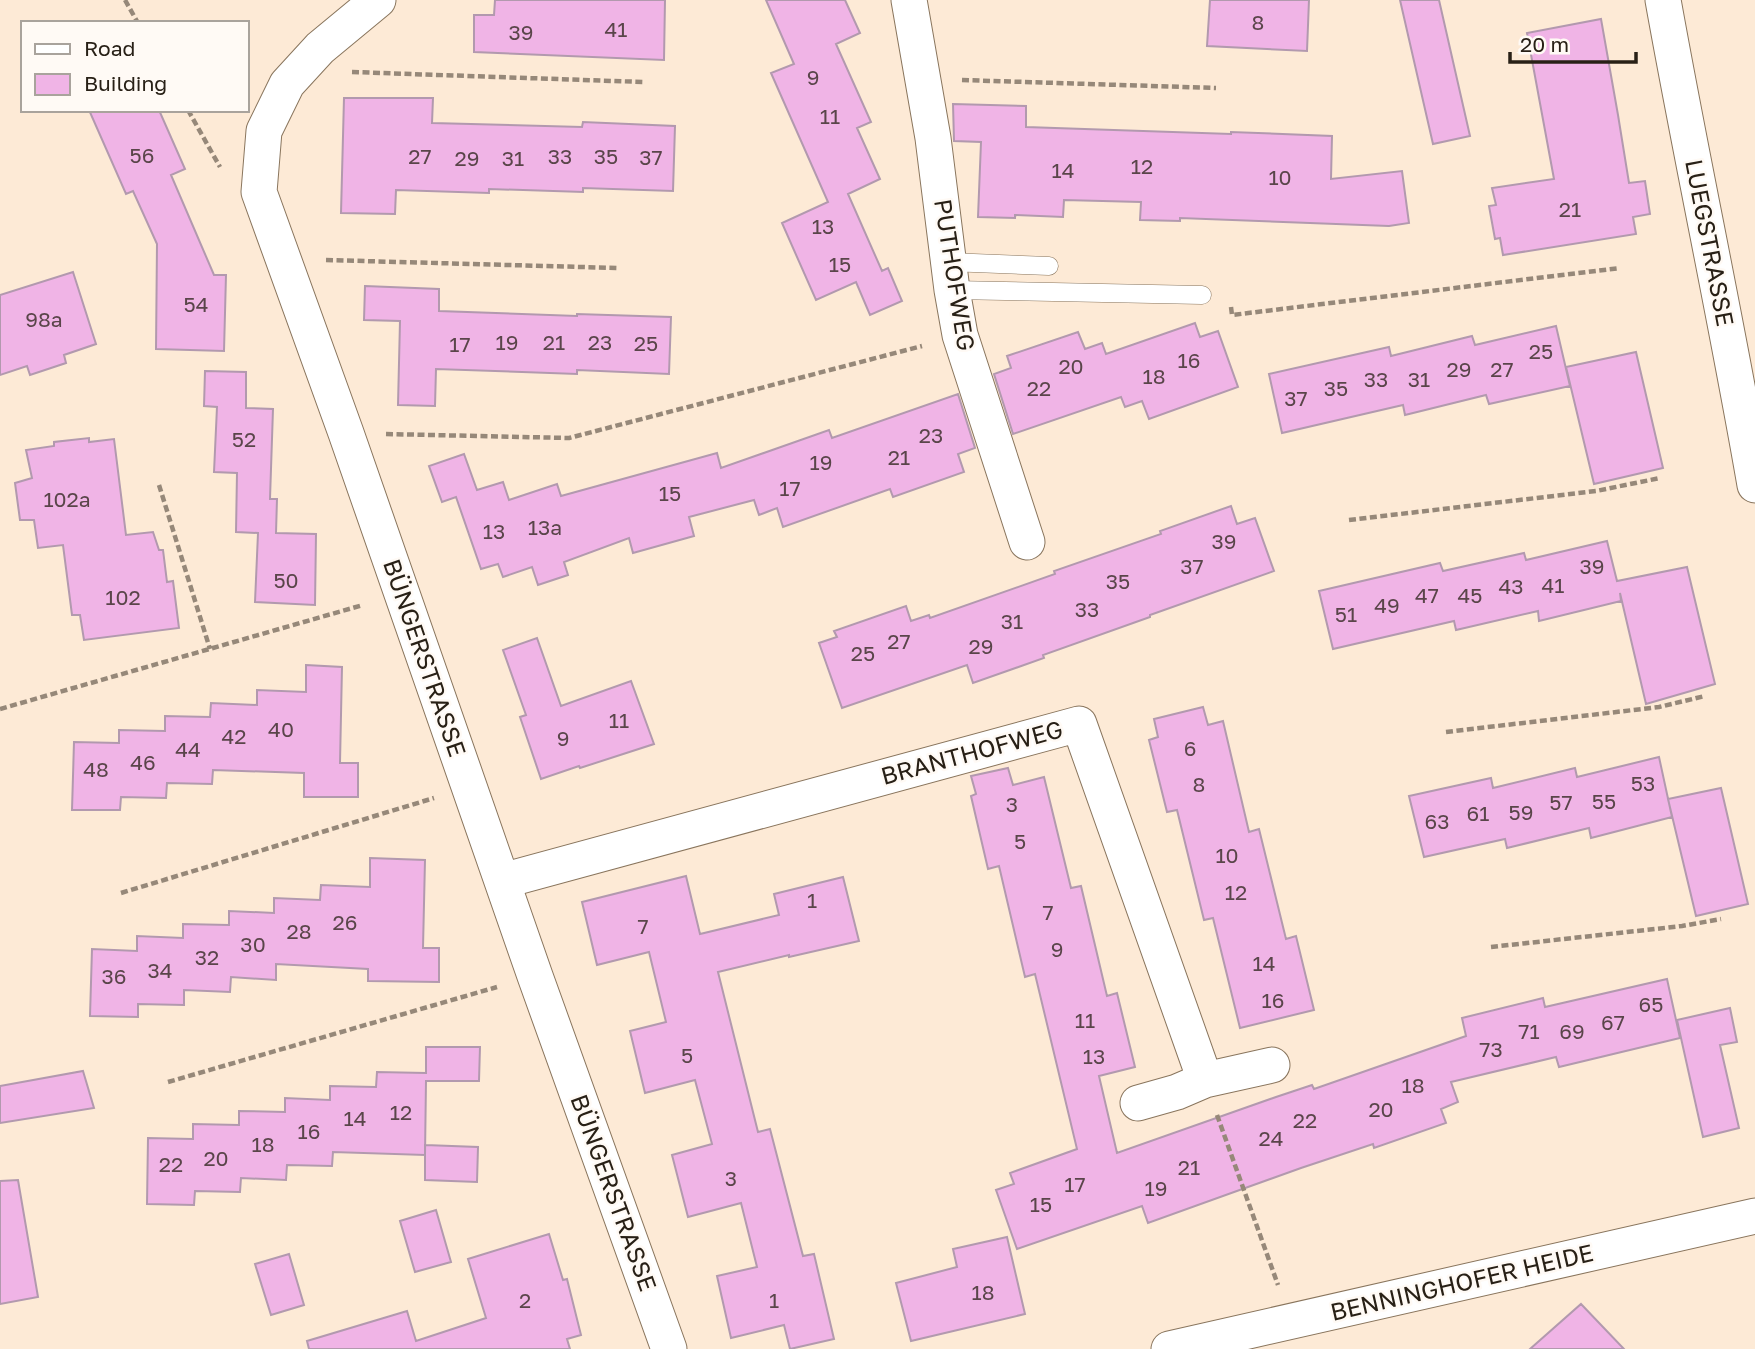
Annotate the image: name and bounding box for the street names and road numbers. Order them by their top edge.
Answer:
street label: LUEGSTRASSE [1680,157,1741,329]
street label: PUTHOFWEG [929,197,982,353]
street label: BÜNGERSTRASSE [378,555,473,760]
street label: BRANTHOFWEG [878,713,1066,790]
street label: BÜNGERSTRASSE [565,1090,663,1295]
street label: BENNINGHOFER HEIDE [1327,1237,1596,1326]

